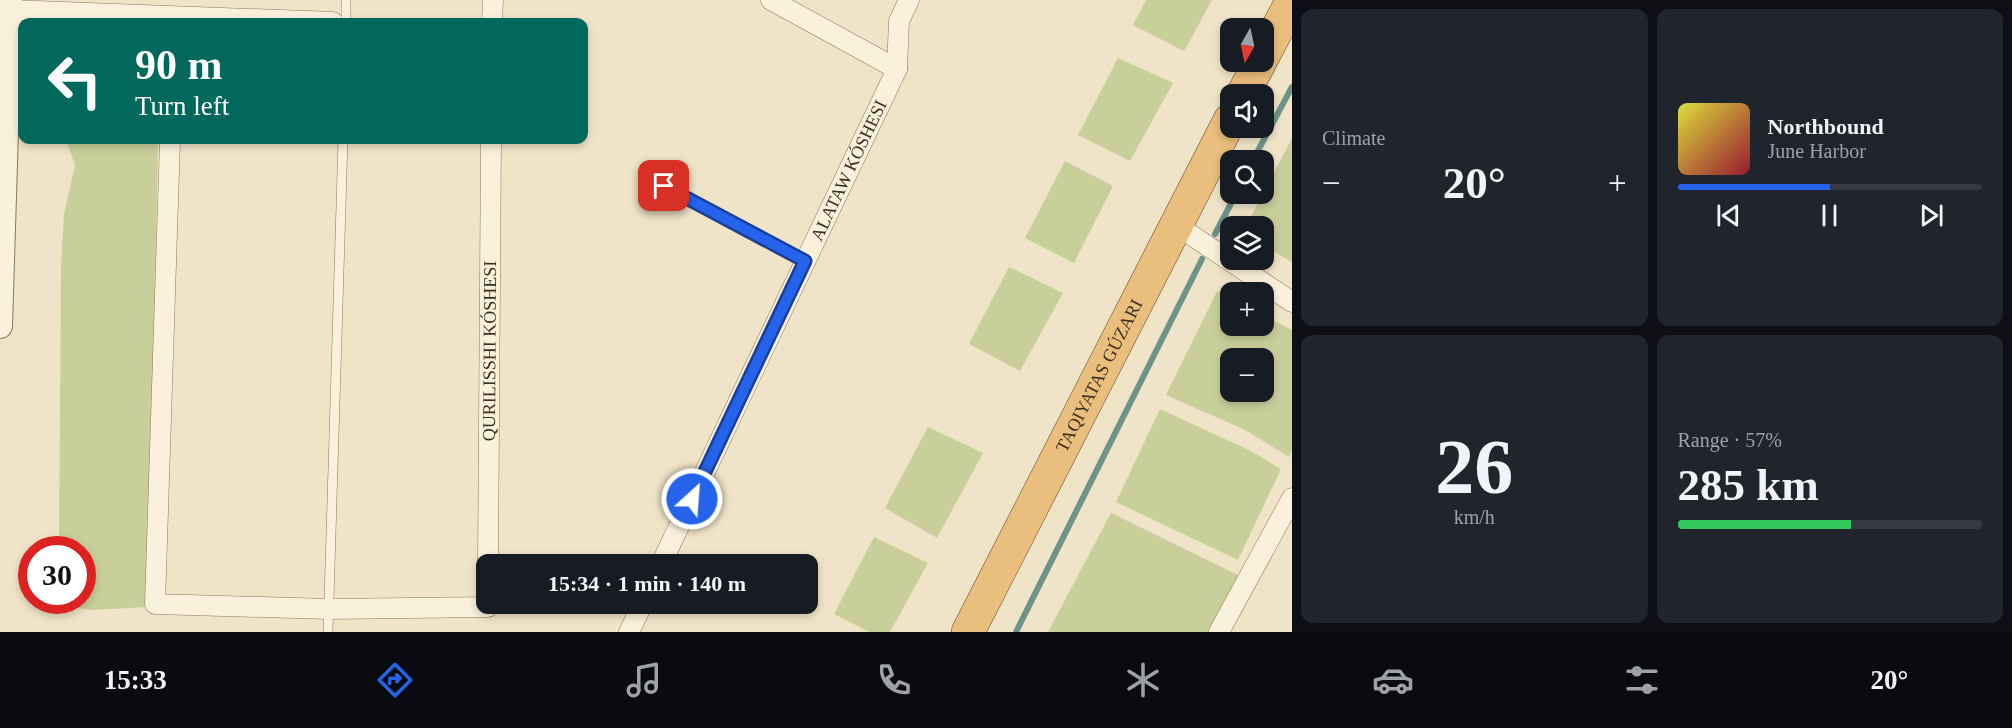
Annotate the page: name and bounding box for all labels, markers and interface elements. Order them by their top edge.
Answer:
north arrow [1220,18,1274,72]
map controls [1220,18,1274,402]
icon: left [36,42,114,120]
text: 90 m [135,42,223,88]
button: sound [1220,84,1274,138]
text: Turn left [135,91,229,121]
street label: ALATAW KÓSHESI [807,97,891,244]
text: Northbound [1768,114,1884,139]
text: Climate [1322,127,1385,149]
text: June Harbor [1768,140,1866,162]
button: search [1220,150,1274,204]
text: 20° [1443,158,1506,208]
pin [638,160,689,211]
text: − [1322,165,1341,201]
text: + [1608,165,1627,201]
icon: arrive [647,169,680,202]
icon: previous [1712,199,1745,232]
icon: pause [1813,199,1846,232]
icon: next [1915,199,1948,232]
button: layers [1220,216,1274,270]
street label: QURILISSHI KÓSHESI [479,261,500,441]
button: + [1220,282,1274,336]
street label: TAQIYATAS GÚZARI [1052,296,1147,455]
button: − [1220,348,1274,402]
text: 26 [1435,423,1513,510]
text: Range · 57% [1678,429,1782,451]
text: 285 km [1678,460,1819,510]
position arrow [660,467,724,531]
text: km/h [1454,506,1495,528]
speed limit sign: 30 [18,536,96,614]
text: 15:34 · 1 min · 140 m [548,571,746,596]
icon: directions [374,659,416,701]
icon: music [623,659,665,701]
icon: phone [873,659,915,701]
icon: climate [1122,659,1164,701]
icon: car [1372,659,1414,701]
icon: filters [1621,659,1663,701]
text: 15:33 [104,665,167,695]
text: 20° [1870,665,1908,695]

